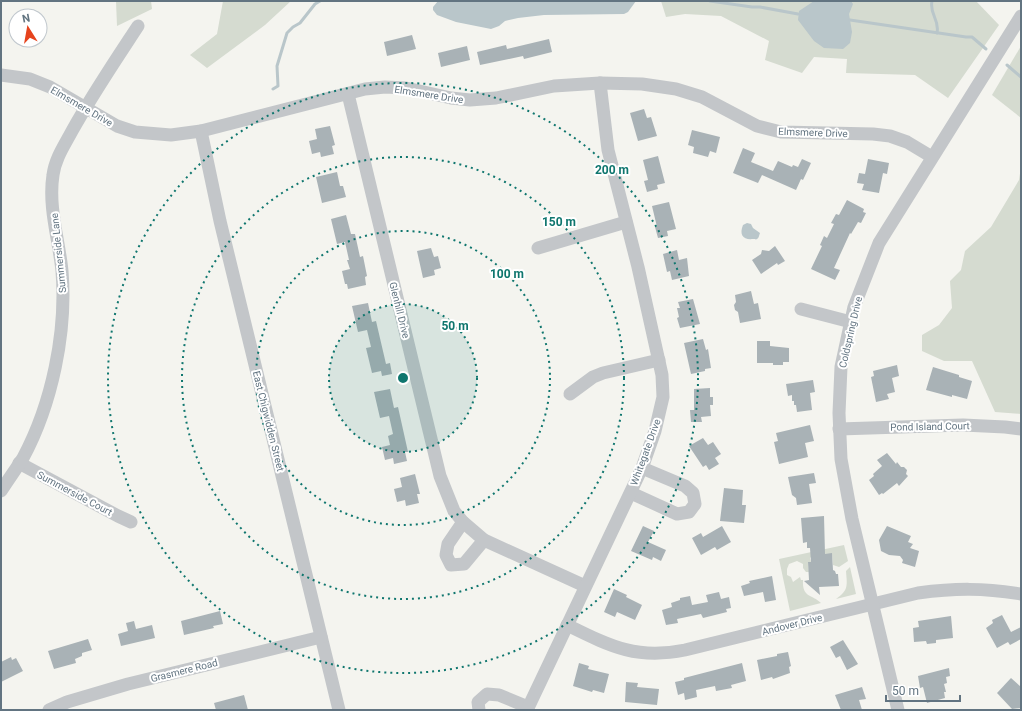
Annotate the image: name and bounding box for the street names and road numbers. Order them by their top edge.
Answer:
street label: Elmsmere Drive [49,84,115,129]
street label: Elmsmere Drive [394,84,464,105]
street label: Elmsmere Drive [778,126,848,139]
street label: Summerside Lane [49,212,68,293]
street label: Glenhill Drive [387,281,412,340]
street label: Coldspring Drive [837,295,864,369]
street label: East Chigwidden Street [251,370,286,472]
street label: Whitegate Drive [628,417,663,487]
street label: Pond Island Court [890,420,970,433]
street label: Summerside Court [35,469,114,518]
street label: Andover Drive [761,612,823,637]
street label: Grasmere Road [149,657,219,684]

